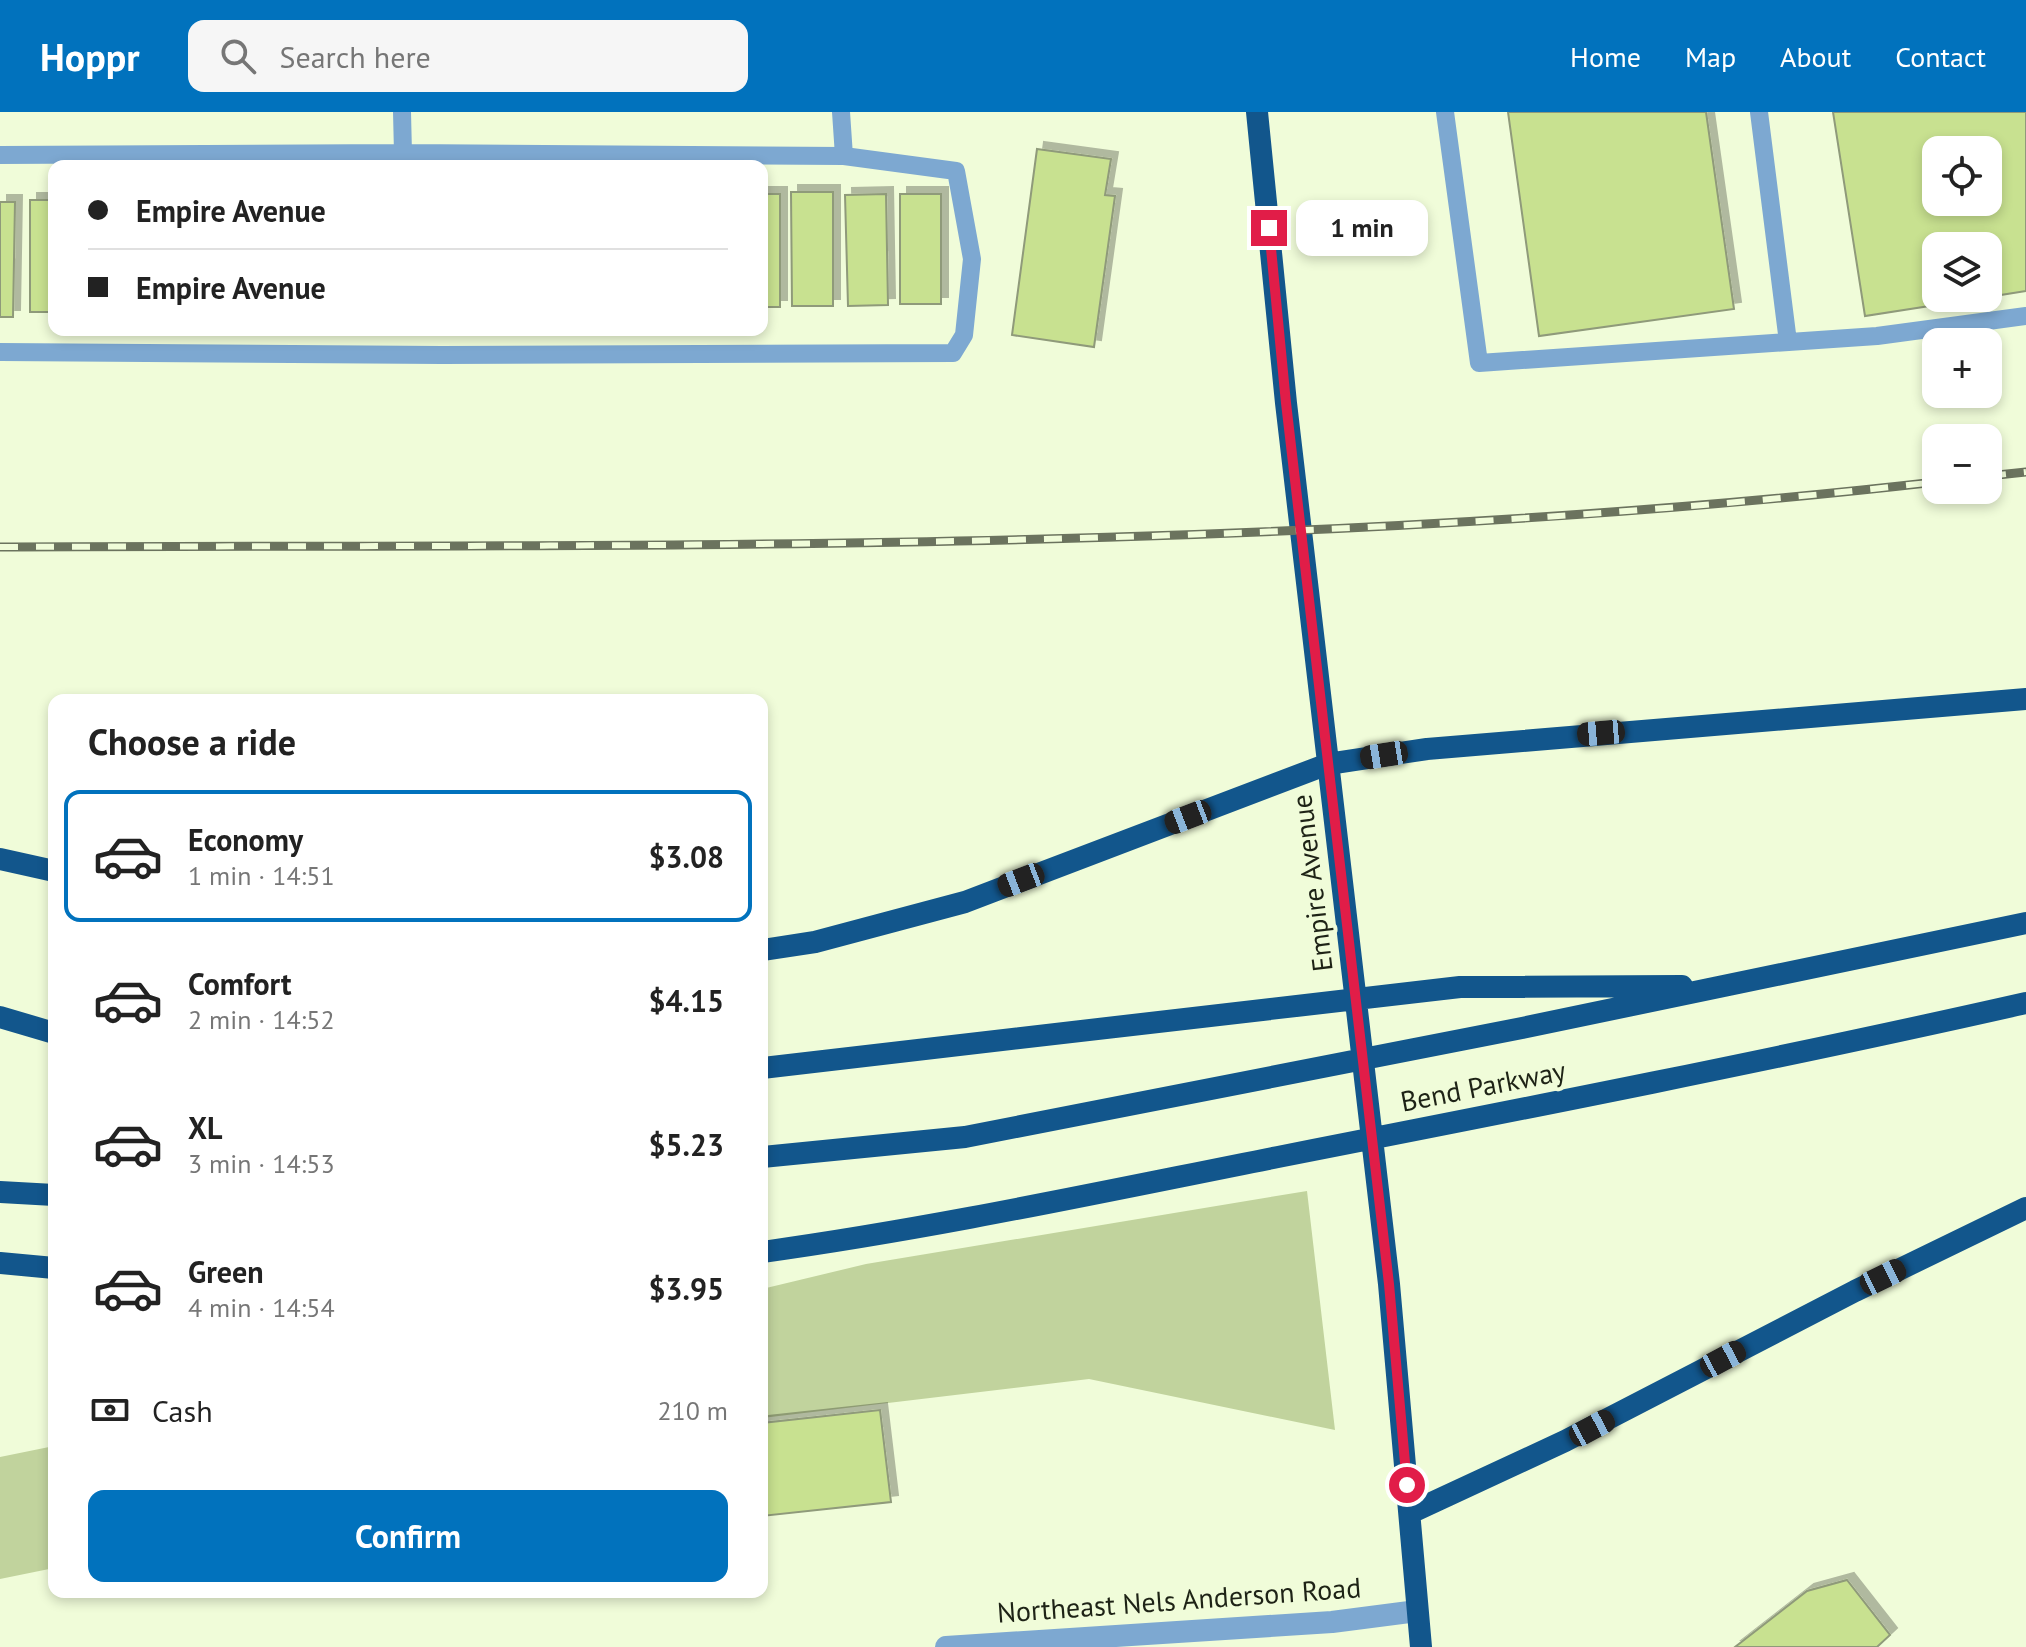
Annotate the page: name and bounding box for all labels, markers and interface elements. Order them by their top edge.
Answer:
search box [188,20,748,92]
text: Hoppr [40,32,140,81]
icon: search [216,34,260,78]
text: Search here [280,37,431,76]
text: Home [1570,38,1641,75]
text: Map [1685,38,1736,75]
text: About [1780,38,1851,75]
text: Contact [1895,38,1986,75]
map controls [1922,136,2002,504]
button: locate [1922,136,2002,216]
text: Empire Avenue [136,191,326,230]
callout: 1 min [1297,200,1429,256]
route end [1251,210,1287,246]
text: 1 min [1330,211,1394,244]
button: layers [1922,232,2002,312]
text: Empire Avenue [136,268,326,307]
button: + [1922,328,2002,408]
button: − [1922,424,2002,504]
text: Choose a ride [88,718,296,765]
car [1576,719,1626,747]
car [1358,739,1410,771]
street label: Empire Avenue [1282,792,1341,974]
car [1161,797,1215,837]
icon: car [92,820,164,892]
text: Economy [188,820,303,859]
text: $3.08 [649,837,724,876]
text: 1 min · 14:51 [188,859,335,892]
car [994,860,1048,900]
icon: car [92,964,164,1036]
text: Comfort [188,964,291,1003]
text: $4.15 [649,981,724,1020]
text: 2 min · 14:52 [188,1003,335,1036]
street label: Bend Parkway [1397,1051,1569,1120]
icon: car [92,1108,164,1180]
text: XL [188,1108,222,1147]
text: $5.23 [649,1125,724,1164]
text: 3 min · 14:53 [188,1147,335,1180]
icon: car [92,1252,164,1324]
text: Green [188,1252,263,1291]
car [1856,1256,1910,1298]
text: $3.95 [649,1269,724,1308]
text: 4 min · 14:54 [188,1291,335,1324]
car [1696,1337,1750,1381]
icon: cash [88,1388,132,1432]
text: Cash [152,1391,213,1430]
text: 210 m [657,1394,728,1427]
car [1565,1406,1619,1450]
route start [1389,1467,1425,1503]
button: Confirm [88,1490,728,1582]
street label: Northeast Nels Anderson Road [996,1568,1362,1631]

